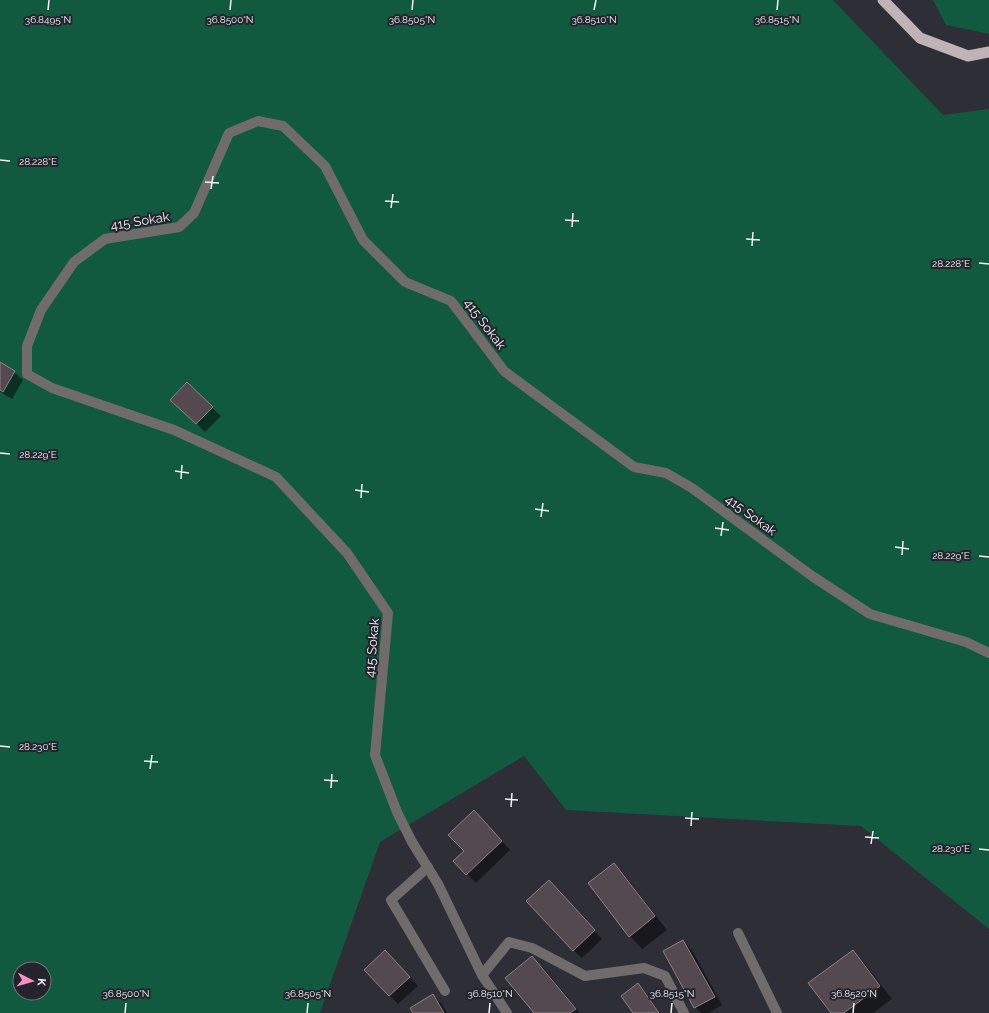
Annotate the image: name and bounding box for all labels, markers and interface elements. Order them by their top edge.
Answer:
text: 36.8495°N [25,14,71,25]
text: 36.8500°N [206,14,254,25]
text: 36.8505°N [389,14,435,25]
text: 36.8510°N [571,14,617,25]
text: 36.8515°N [755,14,799,25]
text: 28.228°E [19,156,57,167]
street label: 415 Sokak [109,209,171,233]
text: 28.228°E [932,258,970,269]
street label: 415 Sokak [461,296,509,352]
text: 28.229°E [19,449,57,460]
street label: 415 Sokak [723,491,780,539]
text: 28.229°E [932,550,970,561]
street label: 415 Sokak [362,618,382,678]
text: 28.230°E [19,741,57,752]
text: 28.230°E [932,843,970,854]
north arrow [12,961,52,1001]
text: K [35,978,48,987]
text: 36.8500°N [102,988,150,999]
text: 36.8505°N [285,988,331,999]
text: 36.8510°N [467,988,513,999]
text: 36.8515°N [650,988,694,999]
text: 36.8520°N [831,988,877,999]

